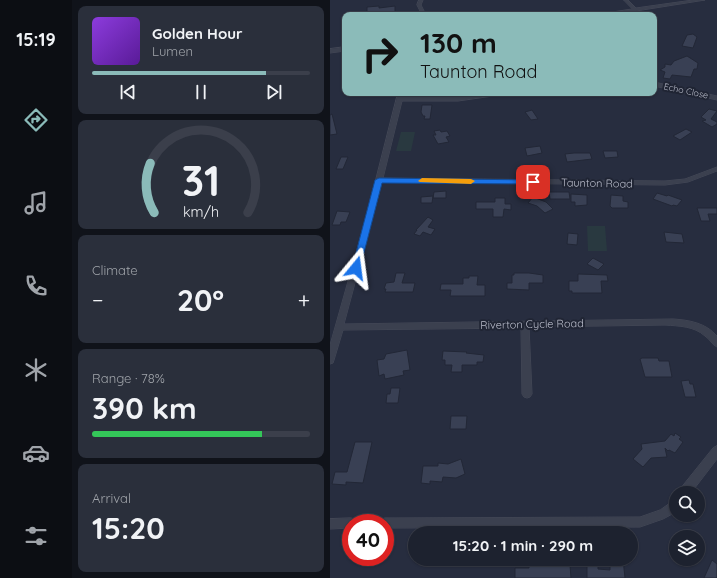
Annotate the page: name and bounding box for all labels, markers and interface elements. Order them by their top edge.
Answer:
text: Golden Hour [152,24,243,43]
text: 130 m [420,25,497,60]
text: 15:19 [16,28,56,51]
icon: right [354,28,406,80]
text: Lumen [152,43,193,59]
text: Taunton Road [420,60,537,83]
street label: Echo Close [663,80,709,101]
icon: previous [117,81,139,103]
icon: pause [190,81,212,103]
icon: next [263,81,285,103]
icon: directions [22,106,50,134]
text: 31 [182,153,220,205]
pin [516,165,550,199]
icon: arrive [522,171,544,193]
street label: Taunton Road [561,175,633,191]
icon: music [22,189,50,217]
text: km/h [183,202,219,220]
position arrow [335,247,377,289]
text: Climate [92,262,138,278]
icon: phone [22,272,50,300]
text: 20° [177,281,224,319]
text: − [92,286,103,314]
text: + [298,286,310,314]
street label: Riverton Cycle Road [480,316,584,332]
icon: climate [22,356,50,384]
text: Range · 78% [92,370,165,386]
text: 390 km [92,389,197,427]
icon: car [22,439,50,467]
map controls [669,486,705,566]
button: search [669,486,705,522]
text: Arrival [92,490,131,506]
text: 15:20 [92,509,165,547]
speed limit sign: 40 [342,514,394,566]
icon: filters [22,522,50,550]
button: layers [669,530,705,566]
text: 15:20 · 1 min · 290 m [453,536,593,555]

